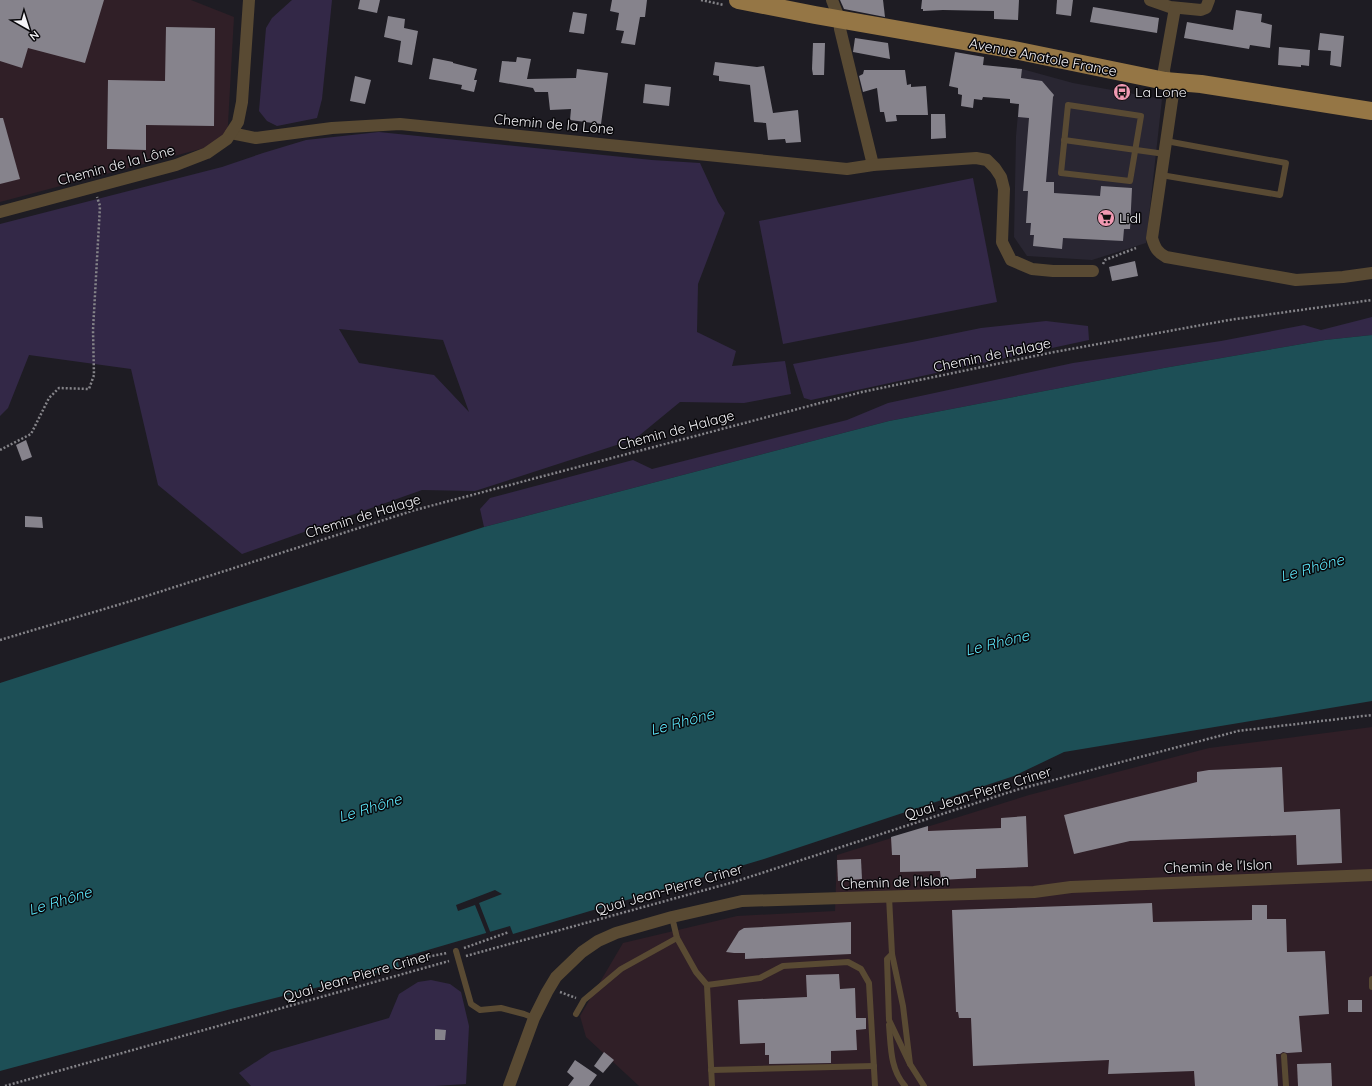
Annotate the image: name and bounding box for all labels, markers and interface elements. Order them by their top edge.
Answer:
north arrow [8,8,48,48]
text: N [27,28,42,44]
street label: Avenue Anatole France [968,34,1118,80]
bus stop icon: La Lone [1112,82,1132,102]
place label: La Lone [1135,83,1187,101]
street label: Chemin de la Lône [493,110,615,138]
street label: Chemin de la Lône [56,141,177,189]
supermarket icon: Lidl [1096,208,1116,228]
place label: Lidl [1119,209,1141,227]
street label: Chemin de Halage [932,334,1052,376]
street label: Chemin de Halage [616,406,736,454]
street label: Chemin de Halage [303,490,423,542]
water label: Le Rhône [1278,549,1346,586]
water label: Le Rhône [963,625,1031,660]
water label: Le Rhône [648,704,716,739]
street label: Quai Jean-Pierre Criner [902,762,1054,824]
water label: Le Rhône [336,789,404,826]
street label: Chemin de l'Islon [1163,855,1273,877]
street label: Quai Jean-Pierre Criner [593,859,745,919]
street label: Chemin de l'Islon [840,871,950,893]
water label: Le Rhône [26,882,94,919]
street label: Quai Jean-Pierre Criner [281,946,433,1006]

